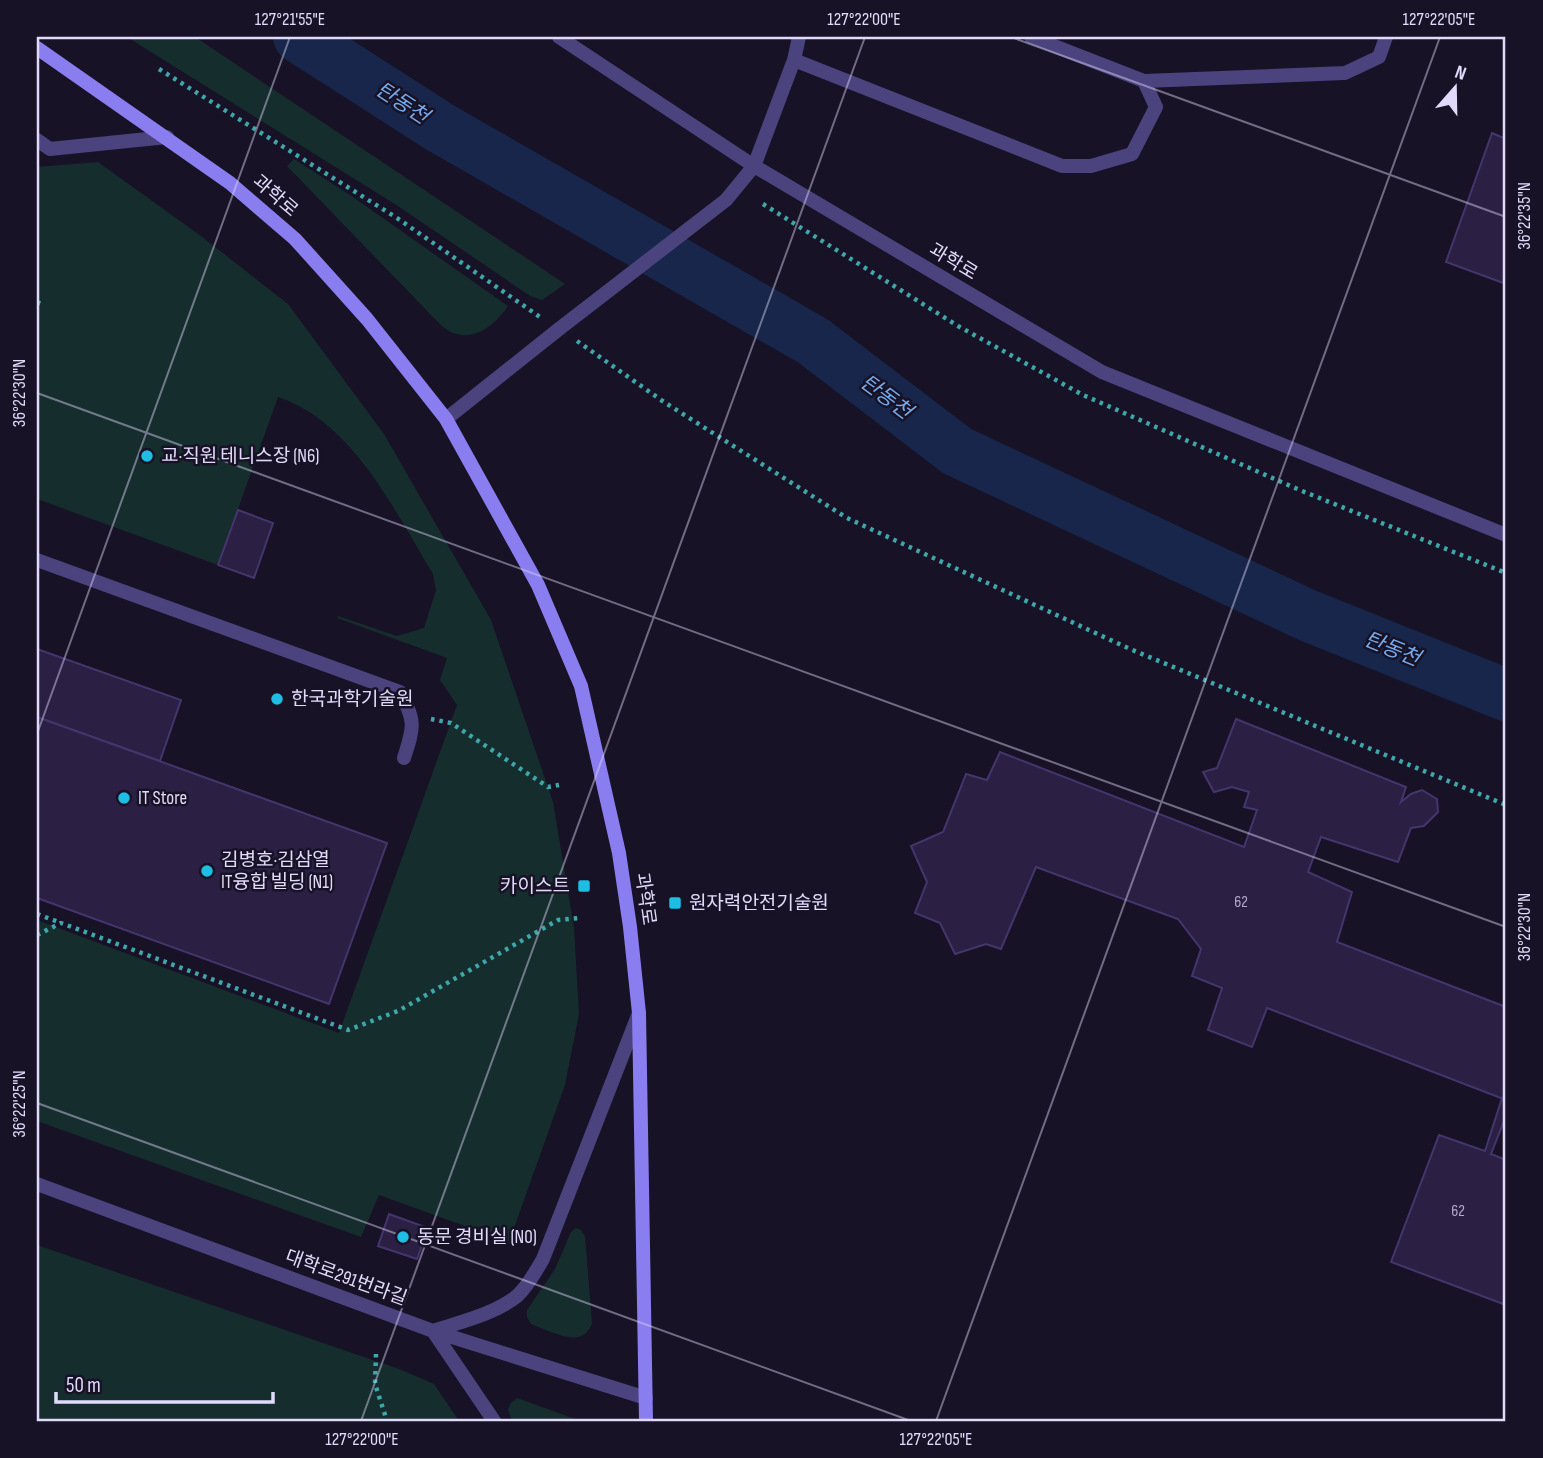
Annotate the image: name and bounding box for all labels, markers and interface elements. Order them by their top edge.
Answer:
text: 127°21'55"E [255,9,325,30]
text: 127°22'00"E [827,9,901,30]
text: 127°22'05"E [1403,9,1475,30]
north arrow [1420,52,1490,122]
text: N [1452,61,1469,86]
water label: 탄동천 [371,77,435,131]
street label: 과학로 [248,170,302,222]
text: 36°22'35"N [1514,182,1535,250]
street label: 과학로 [925,239,981,285]
text: 36°22'30"N [9,359,30,427]
water label: 탄동천 [855,370,919,426]
place label: 교·직원 테니스장 (N6) [161,445,319,468]
marker: 교·직원 테니스장 (N6) [139,448,155,464]
water label: 탄동천 [1360,627,1426,672]
place label: 한국과학기술원 [291,688,413,711]
marker: 한국과학기술원 [269,691,285,707]
place label: IT Store [138,787,187,810]
marker: IT Store [116,790,132,806]
place label: 김병호·김삼열 IT융합 빌딩 (N1) [221,849,333,894]
marker: 김병호·김삼열 IT융합 빌딩 (N1) [199,863,215,879]
street label: 과학로 [630,871,660,927]
place label: 카이스트 [500,875,570,898]
marker: 카이스트 [576,878,592,894]
place label: 원자력안전기술원 [689,892,829,915]
house number: 62 [1234,893,1248,912]
text: 36°22'30"N [1514,893,1535,961]
marker: 원자력안전기술원 [667,895,683,911]
text: 36°22'25"N [9,1070,30,1138]
house number: 62 [1451,1202,1465,1221]
place label: 동문 경비실 (N0) [417,1226,537,1249]
marker: 동문 경비실 (N0) [395,1229,411,1245]
street label: 대학로291번라길 [282,1245,410,1311]
scale bar [56,1360,273,1404]
text: 50 m [66,1373,101,1398]
text: 127°22'00"E [325,1429,399,1450]
text: 127°22'05"E [900,1429,972,1450]

